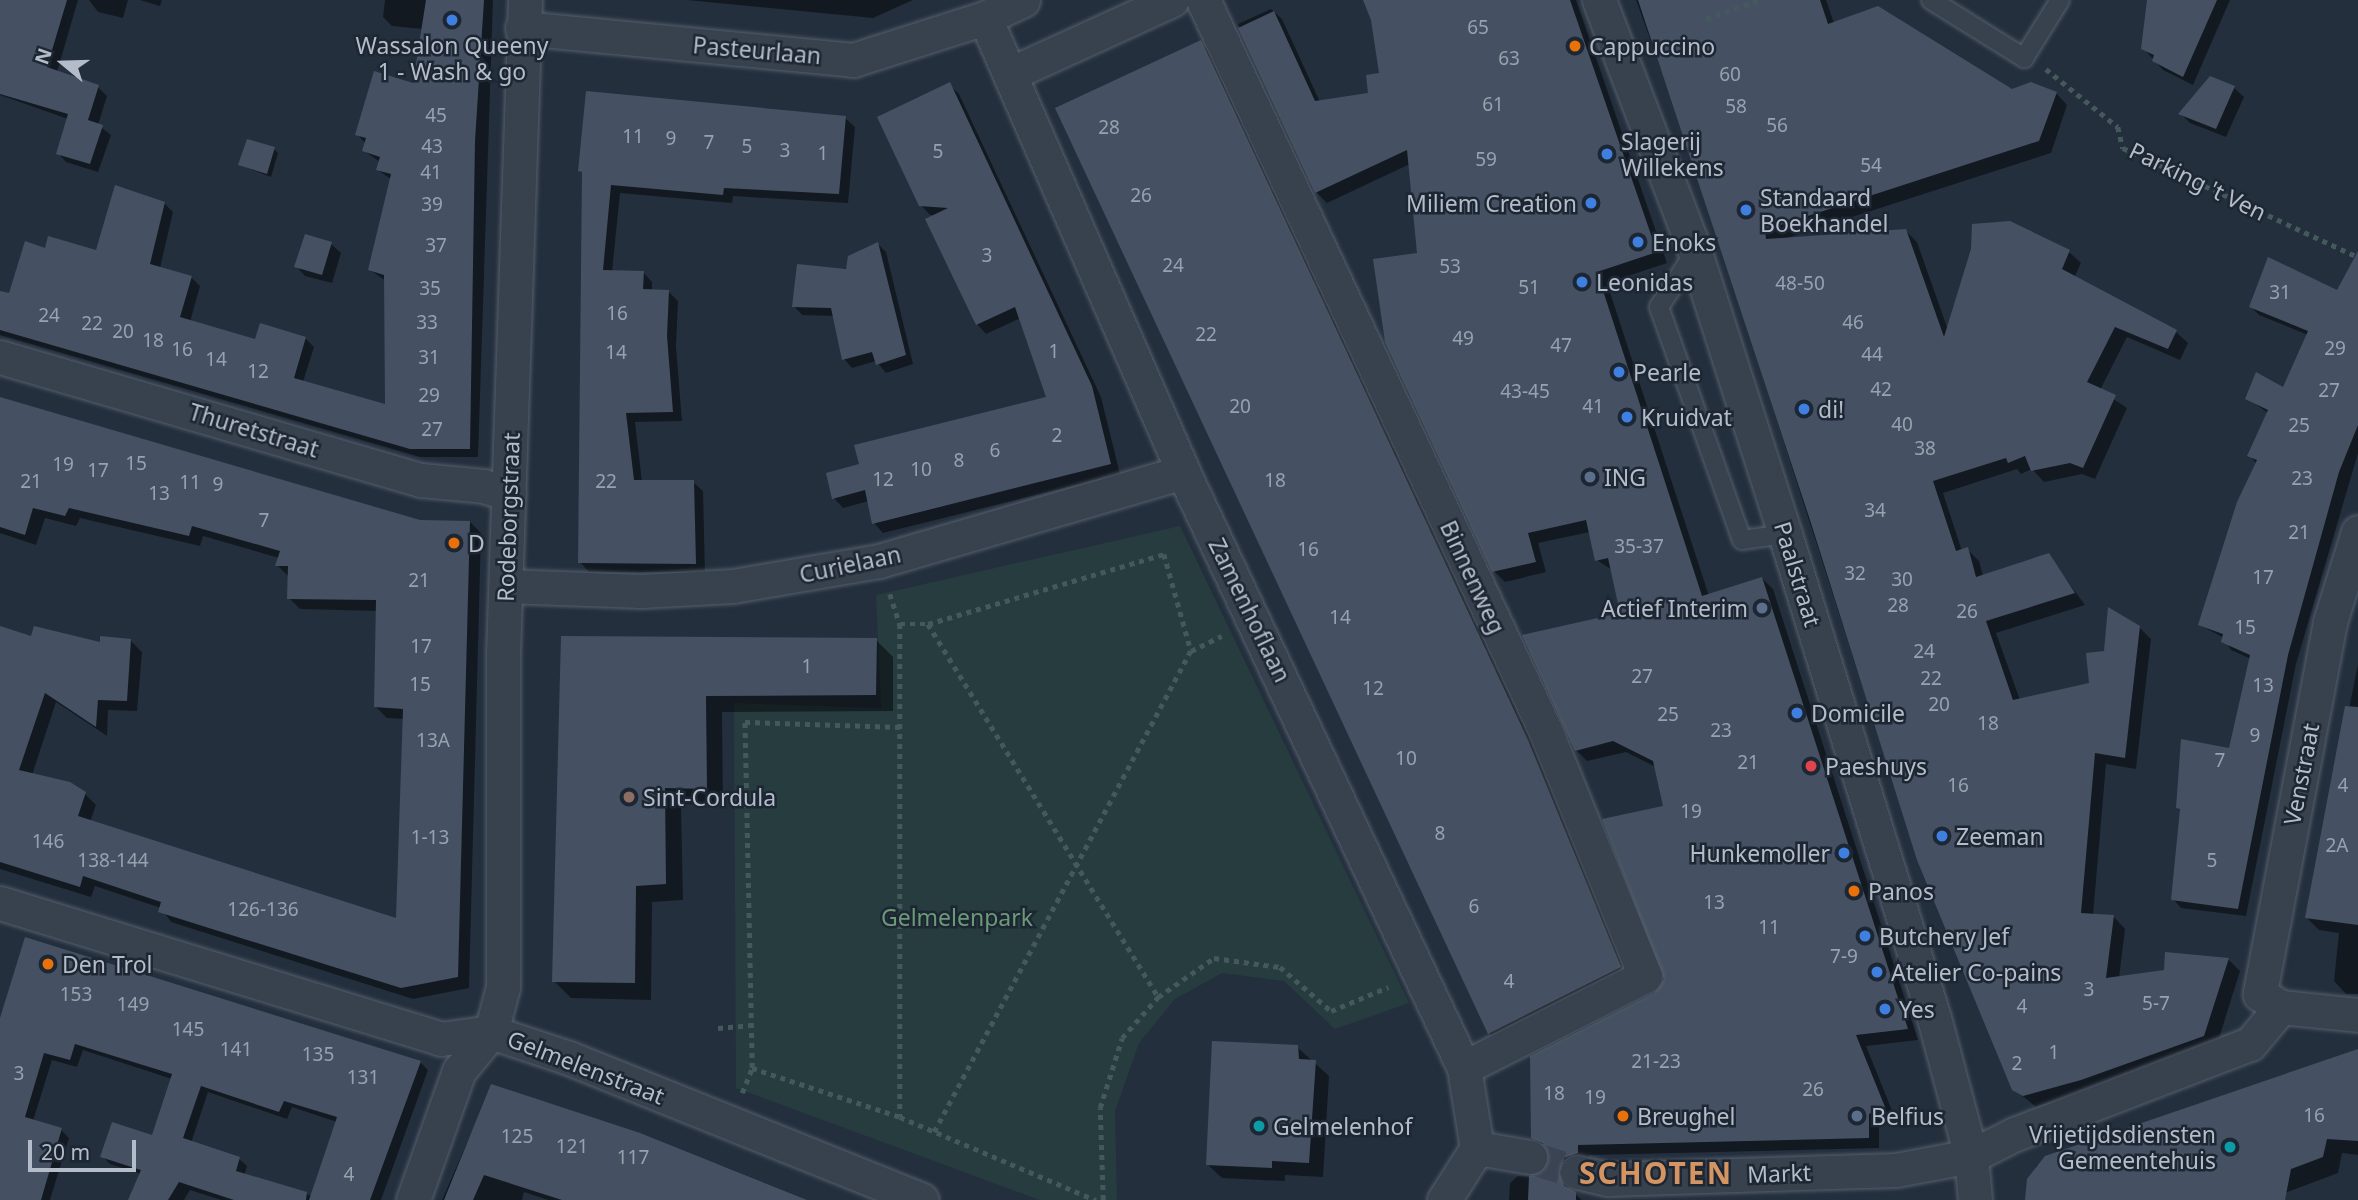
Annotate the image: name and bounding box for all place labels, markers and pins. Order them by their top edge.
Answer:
marker: Wassalon Queeny 1 - Wash & go [444,12,460,28]
place label: Wassalon Queeny 1 - Wash & go [356,31,548,85]
place label: Cappuccino [1589,32,1715,60]
marker: Cappuccino [1567,38,1583,54]
place label: Slagerij Willekens [1621,127,1724,181]
marker: Slagerij Willekens [1599,146,1615,162]
place label: Standaard Boekhandel [1760,183,1889,237]
place label: Miliem Creation [1406,189,1577,217]
marker: Miliem Creation [1583,195,1599,211]
marker: Standaard Boekhandel [1738,202,1754,218]
place label: Enoks [1652,228,1716,256]
marker: Enoks [1630,234,1646,250]
place label: Leonidas [1596,268,1693,296]
marker: Leonidas [1574,274,1590,290]
place label: Pearle [1633,358,1701,386]
marker: Pearle [1611,364,1627,380]
place label: di! [1818,395,1844,423]
marker: di! [1796,401,1812,417]
place label: Kruidvat [1641,403,1732,431]
marker: Kruidvat [1619,409,1635,425]
place label: ING [1604,463,1646,491]
marker: ING [1582,469,1598,485]
place label: D [468,529,485,557]
marker: D [446,535,462,551]
place label: Actief Interim [1601,594,1748,622]
marker: Actief Interim [1754,600,1770,616]
place label: Domicile [1811,699,1905,727]
marker: Domicile [1789,705,1805,721]
place label: Paeshuys [1825,752,1927,780]
marker: Paeshuys [1803,758,1819,774]
place label: Sint-Cordula [643,783,776,811]
marker: Sint-Cordula [621,789,637,805]
place label: Zeeman [1956,822,2044,850]
marker: Zeeman [1934,828,1950,844]
place label: Hunkemoller [1690,839,1830,867]
marker: Hunkemoller [1836,845,1852,861]
place label: Panos [1868,877,1934,905]
marker: Panos [1846,883,1862,899]
place label: Butchery Jef [1879,922,2009,950]
marker: Butchery Jef [1857,928,1873,944]
place label: Den Trol [62,950,152,978]
marker: Den Trol [40,956,56,972]
place label: Atelier Co-pains [1891,958,2061,986]
marker: Atelier Co-pains [1869,964,1885,980]
place label: Yes [1899,995,1935,1023]
marker: Yes [1877,1001,1893,1017]
place label: Breughel [1637,1102,1735,1130]
place label: Belfius [1871,1102,1944,1130]
marker: Breughel [1615,1108,1631,1124]
marker: Belfius [1849,1108,1865,1124]
place label: Gelmelenhof [1273,1112,1412,1140]
marker: Gelmelenhof [1251,1118,1267,1134]
place label: Vrijetijdsdiensten Gemeentehuis [2029,1120,2216,1174]
marker: Vrijetijdsdiensten Gemeentehuis [2222,1139,2238,1155]

